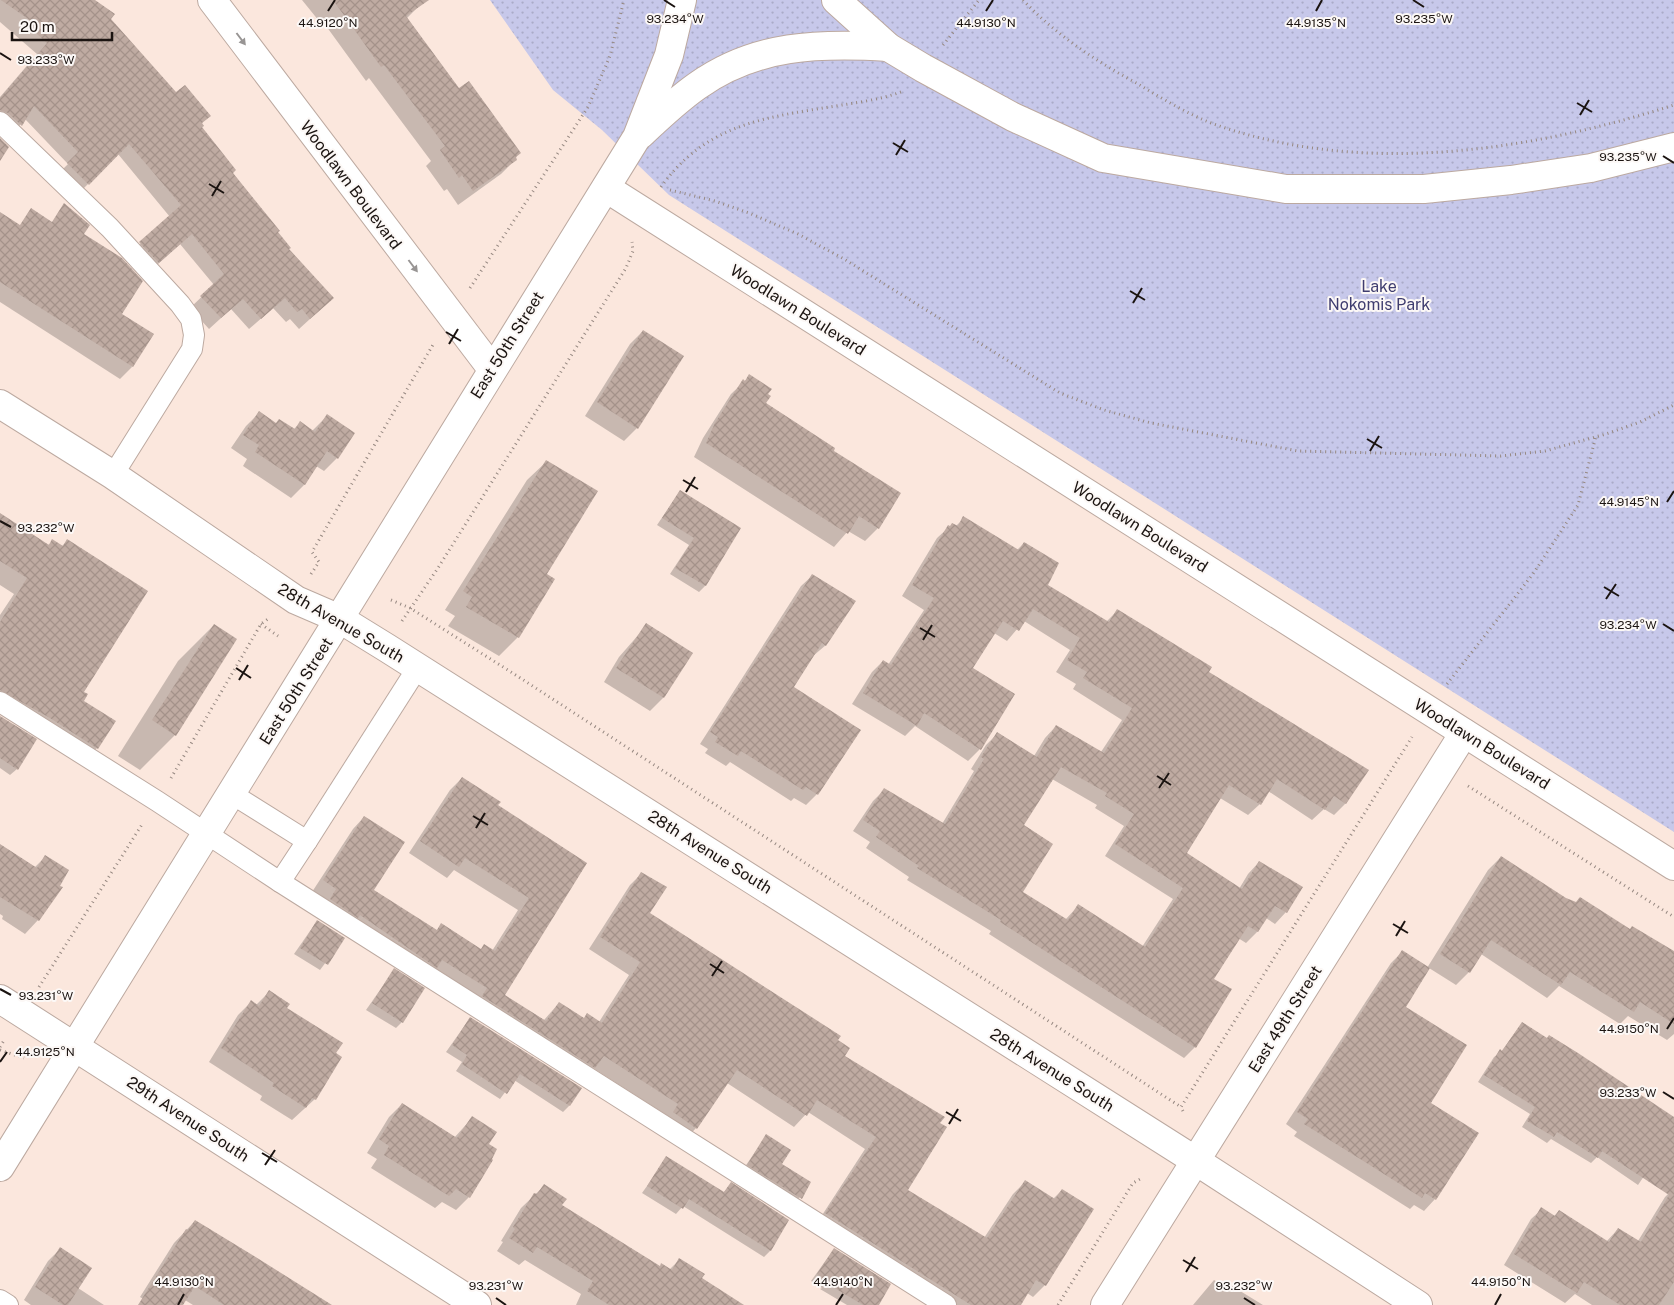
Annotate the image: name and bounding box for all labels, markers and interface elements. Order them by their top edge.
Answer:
scale bar [12,10,112,42]
text: 93.234°W [646,12,704,26]
text: 93.235°W [1395,12,1453,26]
text: 44.9120°N [298,16,358,30]
text: 44.9130°N [956,16,1016,30]
text: 44.9135°N [1286,16,1346,30]
text: 20 m [20,18,55,35]
one-way arrow [236,32,246,46]
text: 93.233°W [17,53,75,67]
street label: Woodlawn Boulevard [296,117,406,253]
text: 93.235°W [1599,150,1657,164]
one-way arrow [408,259,418,273]
street label: Woodlawn Boulevard [727,261,869,359]
park label: Lake Nokomis Park [1328,277,1430,314]
street label: East 50th Street [466,288,548,402]
street label: Woodlawn Boulevard [1069,478,1211,576]
text: 44.9145°N [1599,495,1659,509]
text: 93.232°W [18,521,75,535]
street label: 28th Avenue South [275,579,407,667]
text: 93.234°W [1599,618,1657,632]
street label: East 50th Street [255,634,337,748]
street label: Woodlawn Boulevard [1411,695,1553,793]
street label: 28th Avenue South [645,806,775,898]
street label: East 49th Street [1244,962,1326,1076]
text: 93.231°W [19,989,74,1003]
text: 44.9150°N [1599,1022,1659,1036]
street label: 28th Avenue South [987,1024,1117,1116]
text: 44.9125°N [15,1045,75,1059]
street label: 29th Avenue South [123,1072,253,1166]
text: 93.233°W [1599,1086,1657,1100]
text: 44.9130°N [154,1275,214,1289]
text: 44.9140°N [813,1275,873,1289]
text: 44.9150°N [1471,1275,1531,1289]
text: 93.231°W [469,1279,524,1293]
text: 93.232°W [1216,1279,1273,1293]

